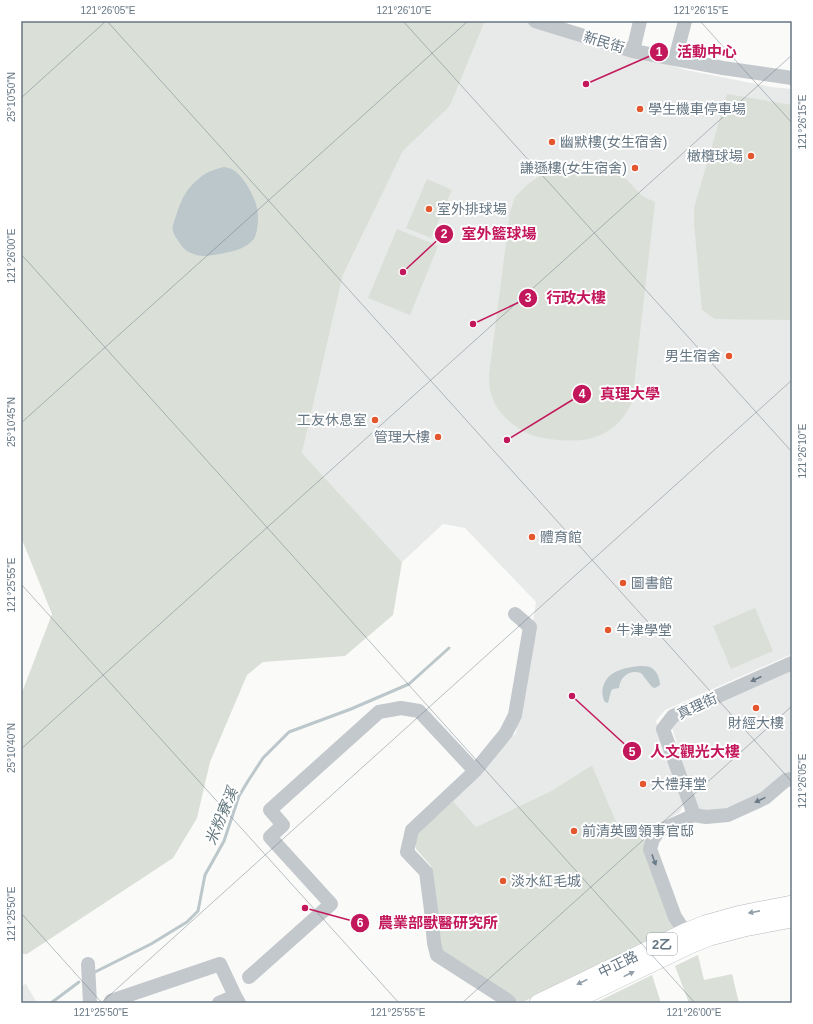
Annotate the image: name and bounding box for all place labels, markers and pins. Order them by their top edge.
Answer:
callout: 活動中心 [649,38,745,65]
place label: 學生機車停車場 [648,101,746,117]
marker: 學生機車停車場 [635,104,645,114]
place label: 幽默樓(女生宿舍) [560,134,667,150]
marker: 幽默樓(女生宿舍) [547,137,557,147]
place label: 橄欖球場 [687,148,743,164]
marker: 橄欖球場 [746,151,756,161]
place label: 謙遜樓(女生宿舍) [520,160,627,176]
marker: 謙遜樓(女生宿舍) [630,163,640,173]
place label: 室外排球場 [437,201,507,217]
marker: 室外排球場 [424,204,434,214]
callout: 室外籃球場 [434,221,545,248]
callout: 行政大樓 [518,284,614,311]
place label: 男生宿舍 [665,348,721,364]
marker: 男生宿舍 [724,351,734,361]
callout: 真理大學 [572,380,668,407]
place label: 工友休息室 [297,412,367,428]
marker: 工友休息室 [370,415,380,425]
place label: 管理大樓 [374,429,430,445]
marker: 管理大樓 [433,432,443,442]
place label: 體育館 [540,529,582,545]
marker: 體育館 [527,532,537,542]
place label: 圖書館 [631,575,673,591]
marker: 圖書館 [618,578,628,588]
place label: 牛津學堂 [616,622,672,638]
marker: 牛津學堂 [603,625,613,635]
marker: 財經大樓 [751,703,761,713]
place label: 財經大樓 [728,715,784,731]
callout: 人文觀光大樓 [622,738,748,765]
place label: 大禮拜堂 [651,776,707,792]
marker: 大禮拜堂 [638,779,648,789]
place label: 前清英國領事官邸 [582,823,694,839]
marker: 前清英國領事官邸 [569,826,579,836]
place label: 淡水紅毛城 [511,873,581,889]
marker: 淡水紅毛城 [498,876,508,886]
callout: 農業部獸醫研究所 [350,909,506,936]

